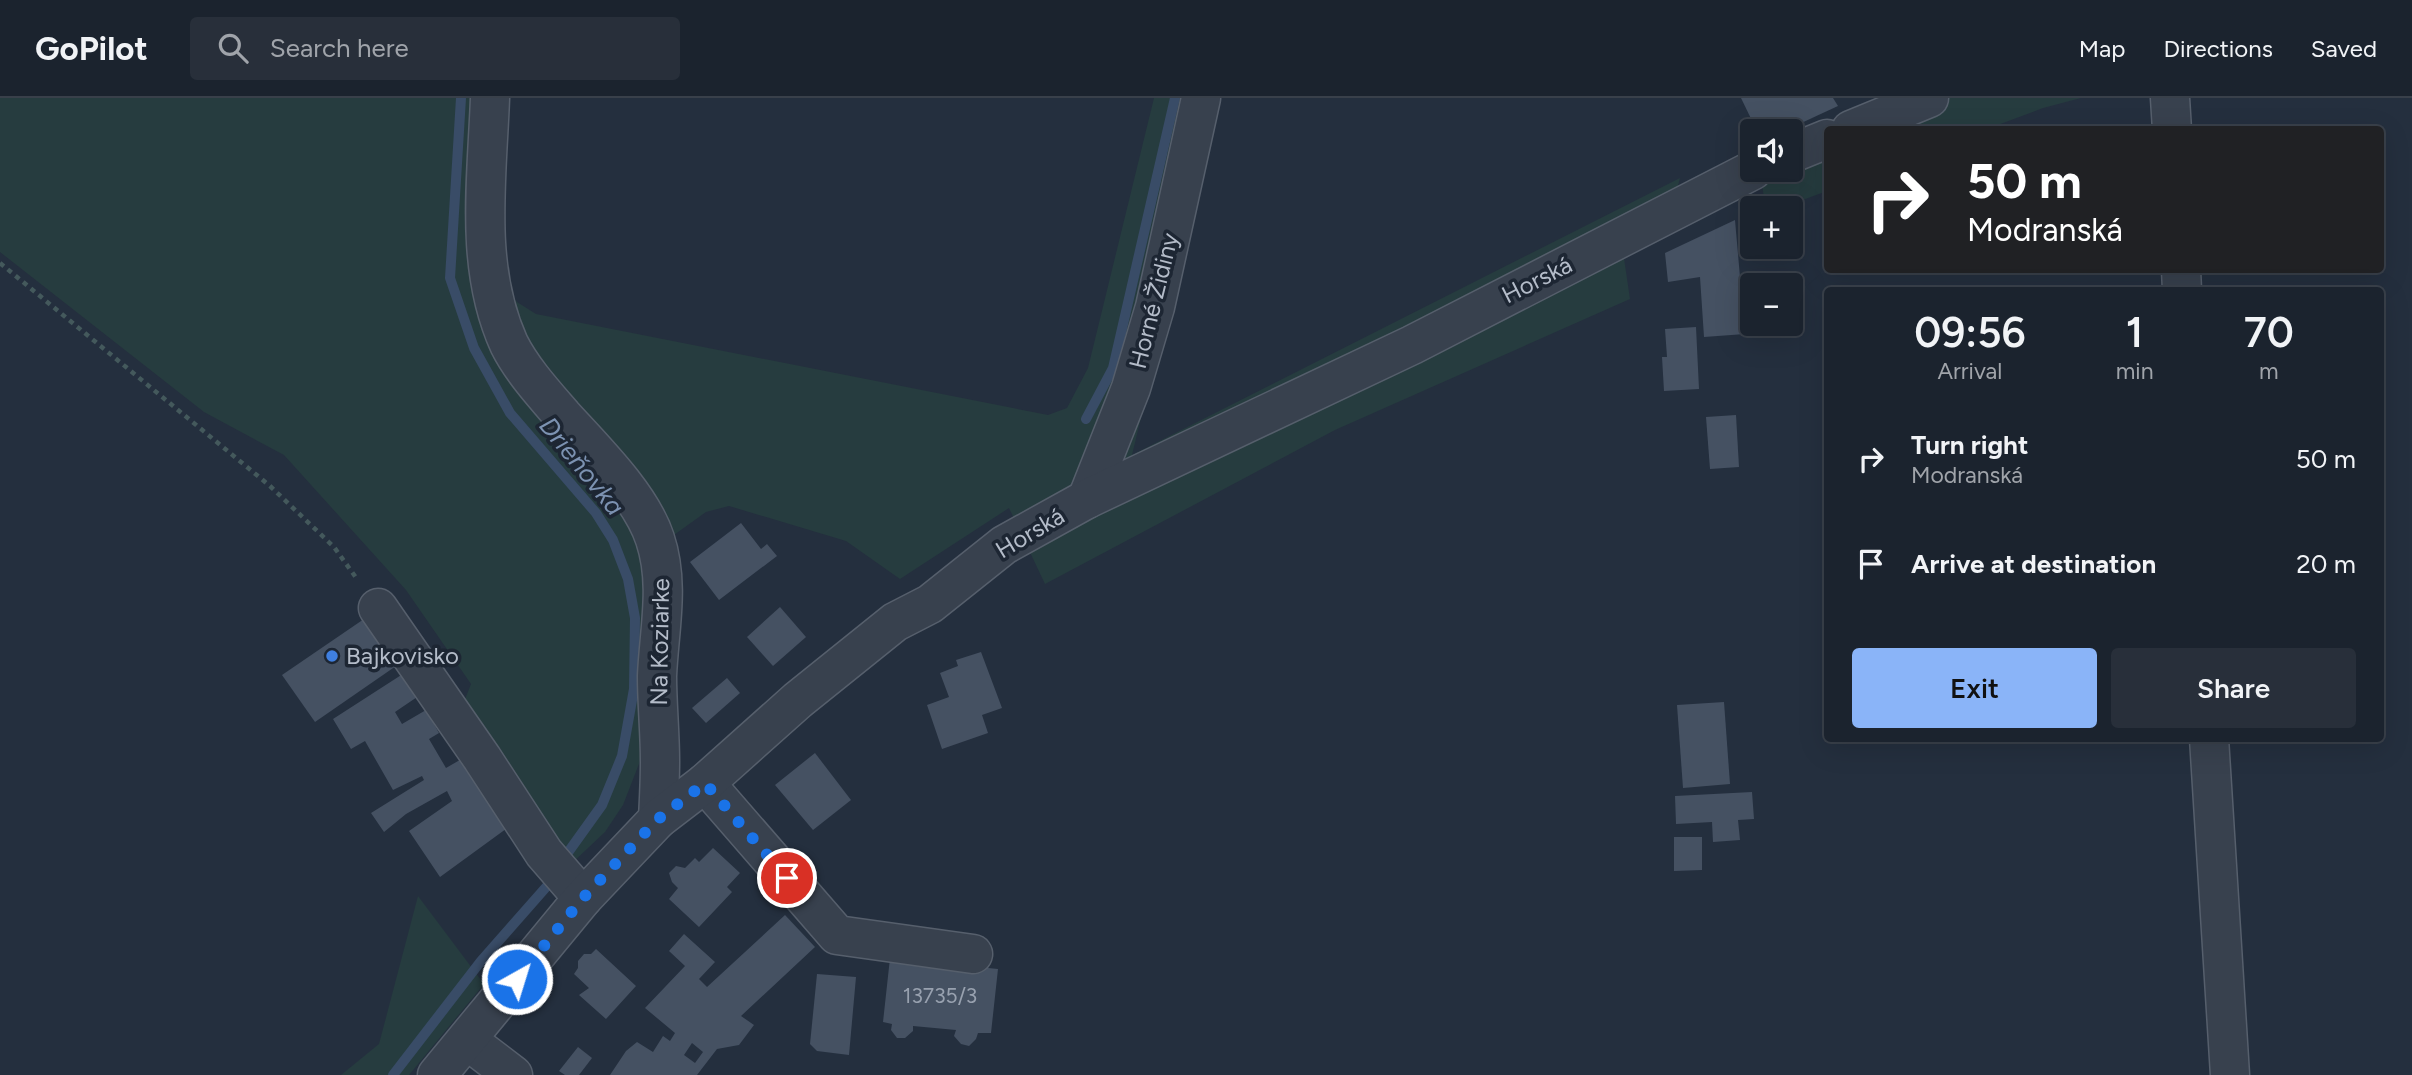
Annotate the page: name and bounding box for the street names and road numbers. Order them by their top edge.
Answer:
street label: Horné Židiny [1123,230,1184,372]
street label: Horská [1497,250,1577,309]
street label: Horská [990,501,1069,564]
street label: Na Koziarke [644,578,675,706]

